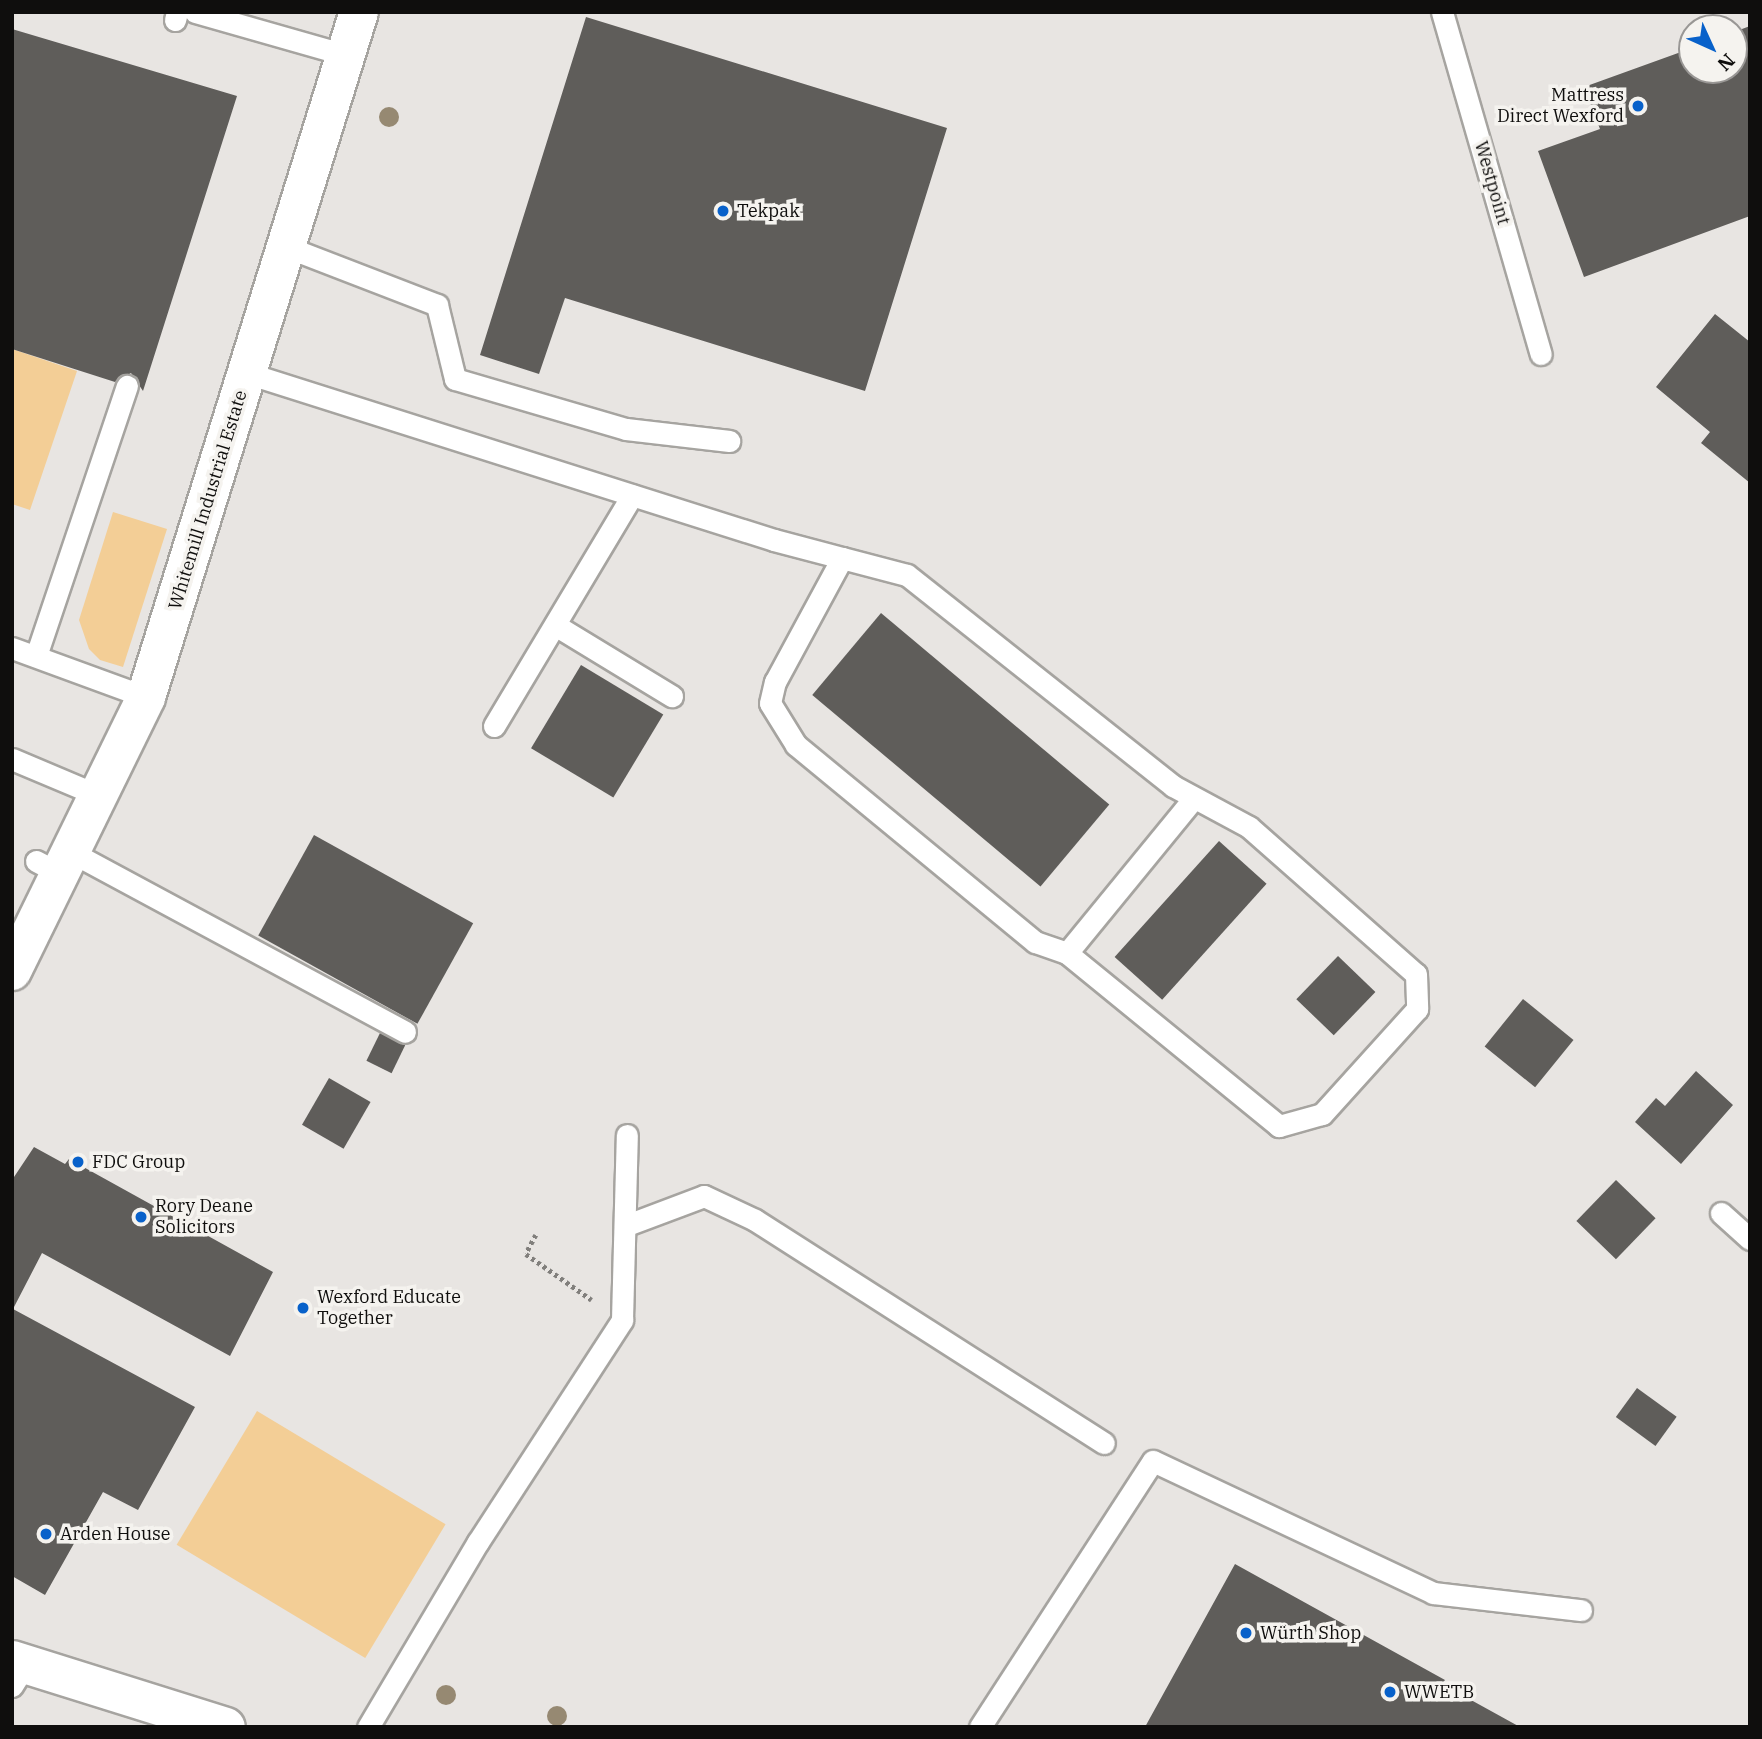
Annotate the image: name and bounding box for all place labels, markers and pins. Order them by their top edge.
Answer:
place label: Mattress Direct Wexford [1497,85,1624,128]
marker: Mattress Direct Wexford [1630,98,1646,114]
place label: Tekpak [737,200,800,222]
marker: Tekpak [715,203,731,219]
place label: FDC Group [92,1151,185,1173]
marker: FDC Group [70,1154,86,1170]
place label: Rory Deane Solicitors [155,1196,253,1238]
marker: Rory Deane Solicitors [133,1209,149,1225]
place label: Wexford Educate Together [317,1287,461,1330]
marker: Wexford Educate Together [295,1300,311,1316]
place label: Arden House [60,1523,170,1545]
marker: Arden House [38,1526,54,1542]
place label: Würth Shop [1260,1622,1361,1644]
marker: Würth Shop [1238,1625,1254,1641]
place label: WWETB [1404,1681,1474,1703]
marker: WWETB [1382,1684,1398,1700]

